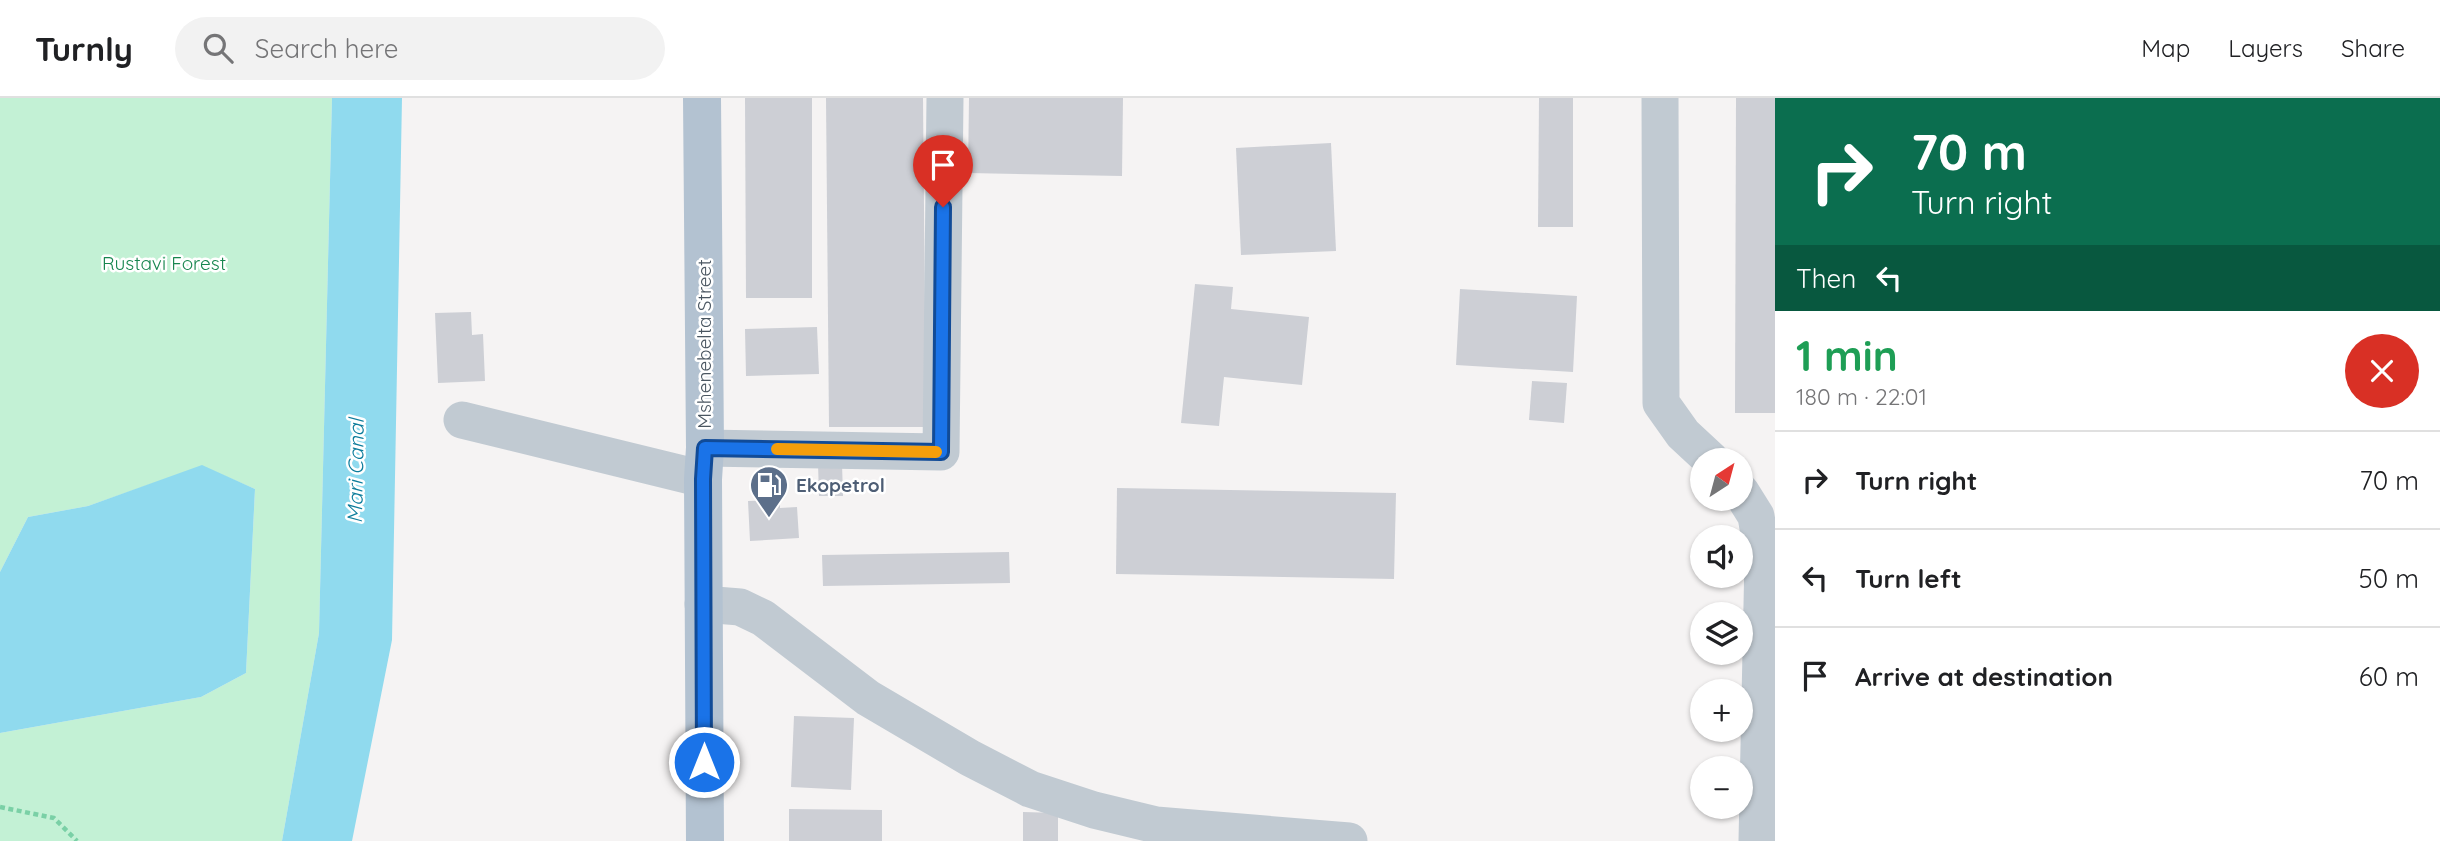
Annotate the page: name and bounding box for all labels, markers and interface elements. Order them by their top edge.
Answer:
search box [175,17,665,80]
text: Turnly [35,28,133,69]
icon: search [199,29,237,67]
text: Search here [255,32,398,65]
text: Map [2141,33,2190,63]
text: Layers [2228,33,2303,63]
text: Share [2341,33,2405,63]
text: 70 m [1911,121,2027,182]
icon: right [1796,126,1887,217]
pin [913,135,973,207]
icon: arrive [924,146,962,184]
text: Turn right [1911,182,2052,222]
park label: Rustavi Forest [102,251,226,275]
street label: Mshenebelta Street [692,259,716,429]
icon: left [1870,259,1908,297]
text: Then [1796,262,1856,295]
text: 1 min [1796,329,1898,382]
button: close [2345,334,2419,408]
text: 180 m · 22:01 [1796,382,1927,411]
water label: Mari Canal [341,416,369,523]
north arrow [1690,448,1754,511]
map controls [1690,448,1753,819]
icon: right [1796,461,1834,499]
fuel station icon: Ekopetrol [748,464,790,519]
text: Turn right [1855,464,1977,497]
text: 70 m [2359,464,2419,497]
place label: Ekopetrol [796,473,885,497]
button: sound [1690,525,1753,588]
icon: left [1796,559,1834,597]
text: Turn left [1855,562,1962,595]
text: 50 m [2359,562,2419,595]
button: layers [1690,602,1753,665]
icon: arrive [1796,657,1834,695]
text: Arrive at destination [1855,660,2113,693]
text: 60 m [2359,660,2419,693]
button: + [1690,679,1753,742]
position arrow [667,725,741,799]
button: − [1690,756,1753,819]

